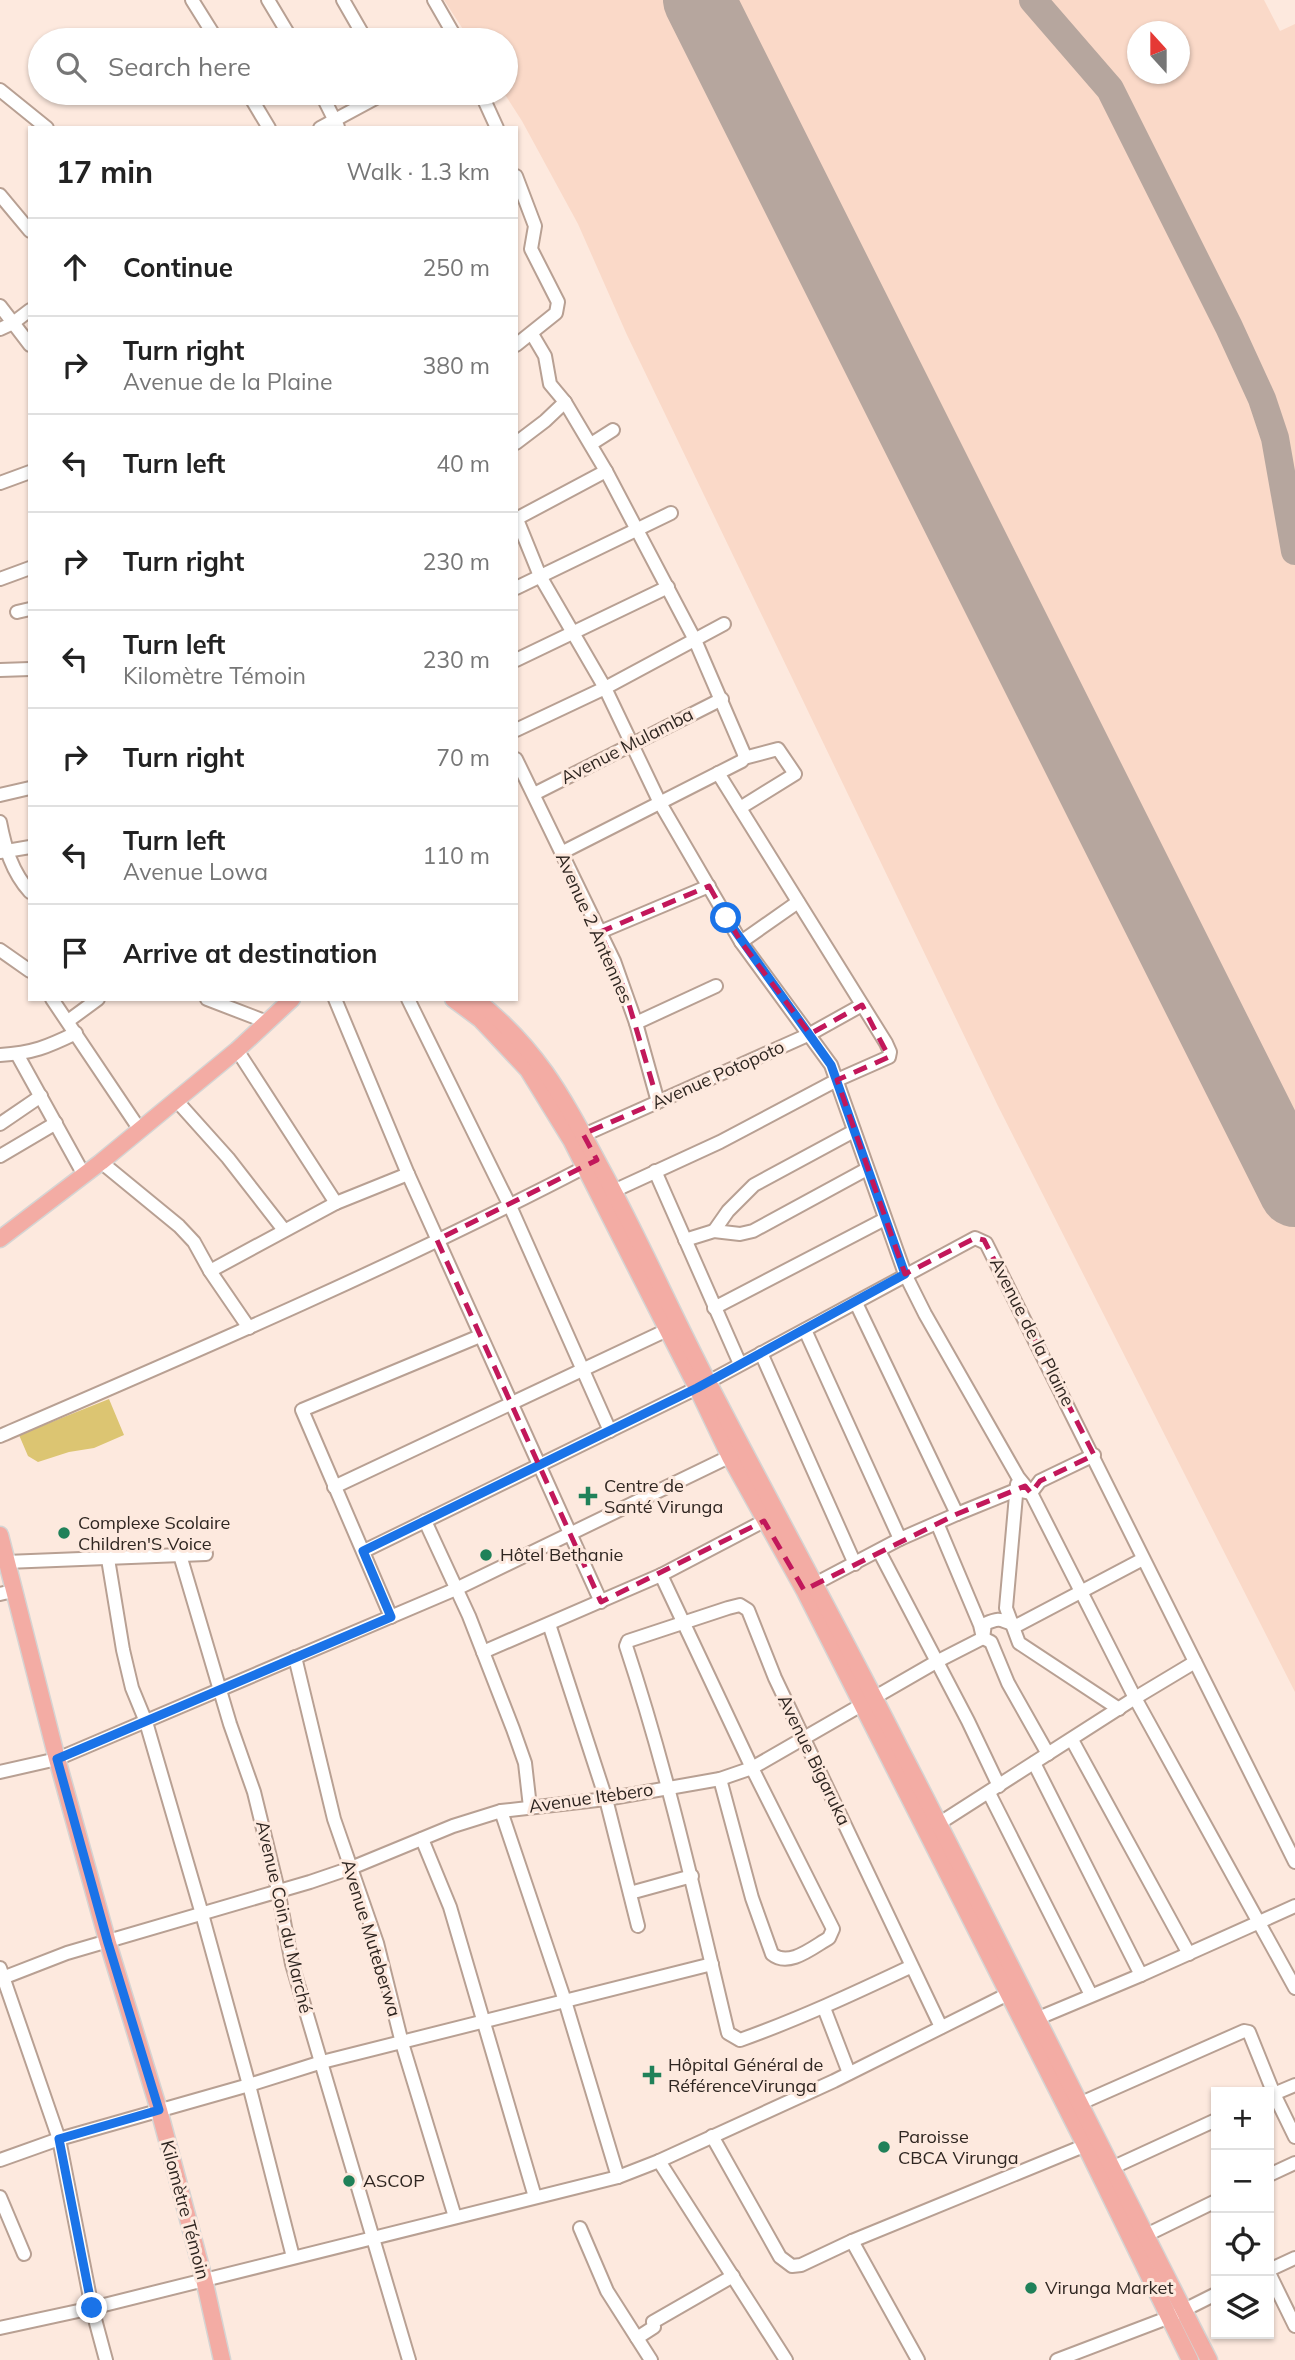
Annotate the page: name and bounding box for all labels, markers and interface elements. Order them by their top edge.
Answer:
north arrow [1127,21,1190,84]
search box [28,28,518,105]
icon: search [52,48,90,86]
text: Search here [108,50,251,83]
text: 17 min [56,153,153,191]
text: Walk · 1.3 km [346,157,490,186]
icon: ahead [56,248,94,286]
text: Continue [123,251,233,284]
text: 250 m [422,253,490,282]
text: Turn right [123,334,244,367]
icon: right [56,346,94,384]
text: 380 m [422,351,490,380]
text: Avenue de la Plaine [123,367,332,396]
icon: left [56,444,94,482]
text: Turn left [123,447,225,480]
text: 40 m [436,449,490,478]
icon: right [56,542,94,580]
text: Turn right [123,545,244,578]
text: 230 m [422,547,490,576]
text: Turn left [123,628,225,661]
icon: left [56,640,94,678]
text: 230 m [422,645,490,674]
text: Kilomètre Témoin [123,661,306,690]
street label: Avenue Mulamba [557,702,697,789]
icon: right [56,738,94,776]
text: Turn right [123,741,244,774]
text: 70 m [436,743,490,772]
text: Turn left [123,824,225,857]
icon: left [56,836,94,874]
text: 110 m [422,841,490,870]
street label: Avenue 2 Antennes [551,849,638,1007]
text: Avenue Lowa [123,857,268,886]
route start [710,902,741,933]
icon: arrive [56,934,94,972]
text: Arrive at destination [123,937,378,970]
street label: Avenue Potopoto [648,1035,788,1114]
street label: Avenue de la Plaine [985,1254,1080,1410]
place label: Centre de Santé Virunga [604,1474,723,1518]
marker: Centre de Santé Virunga [578,1486,598,1506]
place label: Complexe Scolaire Children'S Voice [78,1511,230,1555]
marker: Complexe Scolaire Children'S Voice [56,1525,72,1541]
place label: Hôtel Bethanie [500,1543,623,1566]
marker: Hôtel Bethanie [478,1547,494,1563]
street label: Avenue Bigaruka [773,1691,856,1829]
street label: Avenue Itebero [527,1777,655,1818]
street label: Avenue Coin du Marché [251,1818,318,2015]
street label: Avenue Muteberwa [337,1856,406,2019]
place label: Hôpital Général de RéférenceVirunga [668,2053,823,2097]
marker: Hôpital Général de RéférenceVirunga [642,2065,662,2085]
map controls [1211,2087,1274,2339]
button: + [1211,2087,1274,2150]
place label: Paroisse CBCA Virunga [898,2125,1018,2169]
street label: Kilomètre Témoin [156,2138,215,2282]
marker: Paroisse CBCA Virunga [876,2139,892,2155]
button: − [1211,2150,1274,2213]
place label: ASCOP [363,2169,425,2192]
marker: ASCOP [341,2173,357,2189]
button: locate [1211,2213,1274,2276]
place label: Virunga Market [1045,2276,1174,2299]
button: layers [1211,2276,1274,2339]
marker: Virunga Market [1023,2280,1039,2296]
route end [76,2292,107,2323]

